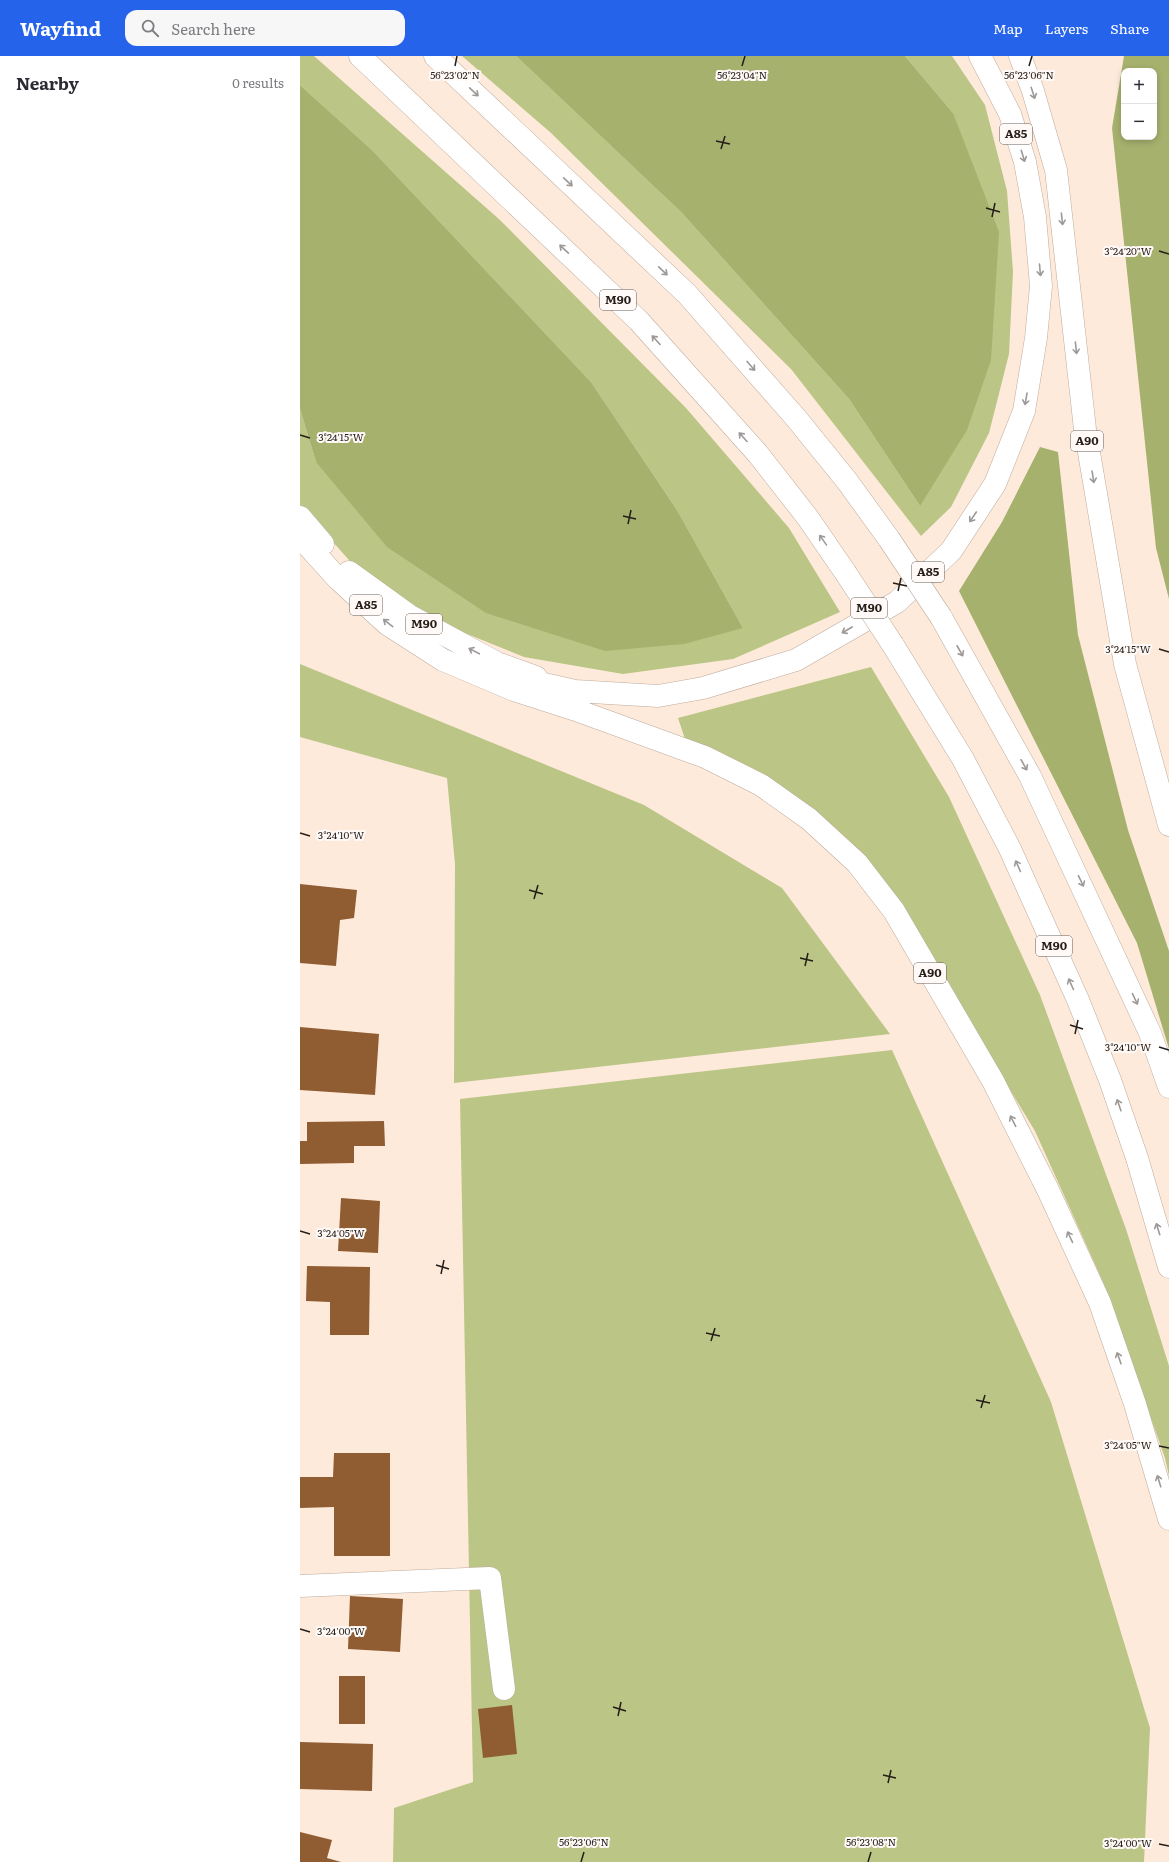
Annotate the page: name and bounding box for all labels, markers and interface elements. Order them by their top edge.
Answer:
search box [125,10,405,46]
text: Wayfind [20,14,101,42]
icon: search [139,17,161,39]
text: Search here [171,17,255,40]
text: Map [993,18,1023,38]
text: Layers [1045,18,1088,38]
text: Share [1110,18,1149,38]
text: 56°23'02"N [430,67,480,82]
text: 56°23'04"N [717,67,767,82]
text: 56°23'06"N [1004,67,1054,82]
map controls [1121,68,1157,140]
button: + [1121,68,1157,104]
text: Nearby [16,70,79,95]
text: 0 results [232,73,284,92]
one-way arrow [1030,86,1038,98]
one-way arrow [468,88,479,97]
button: − [1121,104,1157,140]
road number: A85 [1000,124,1032,144]
one-way arrow [1020,149,1027,162]
one-way arrow [563,177,573,186]
one-way arrow [1058,212,1066,225]
text: 3°24'20"W [1104,243,1152,258]
one-way arrow [559,244,569,254]
one-way arrow [1036,263,1044,276]
one-way arrow [658,266,668,276]
road number: M90 [600,290,636,310]
one-way arrow [652,335,661,345]
one-way arrow [1073,341,1080,354]
one-way arrow [746,361,755,371]
one-way arrow [1022,392,1030,405]
text: 3°24'15"W [318,429,364,444]
road number: A90 [1071,431,1103,451]
one-way arrow [738,432,748,442]
one-way arrow [1090,470,1098,483]
one-way arrow [969,511,977,522]
one-way arrow [819,534,827,545]
road number: A85 [912,562,944,582]
road number: A85 [350,595,382,615]
road number: M90 [851,598,887,618]
road number: M90 [406,614,442,634]
one-way arrow [382,619,393,627]
one-way arrow [842,627,854,635]
text: 3°24'15"W [1105,641,1151,656]
one-way arrow [957,645,965,657]
one-way arrow [468,646,480,654]
one-way arrow [1020,758,1028,770]
text: 3°24'10"W [318,827,364,842]
one-way arrow [1013,860,1021,872]
one-way arrow [1078,875,1085,887]
road number: M90 [1036,936,1072,956]
road number: A90 [914,963,946,983]
one-way arrow [1067,979,1075,991]
one-way arrow [1132,993,1139,1005]
text: 3°24'10"W [1105,1039,1151,1054]
one-way arrow [1114,1100,1122,1112]
one-way arrow [1009,1115,1016,1127]
one-way arrow [1154,1223,1161,1236]
text: 3°24'05"W [317,1225,365,1240]
one-way arrow [1066,1232,1073,1244]
one-way arrow [1115,1351,1122,1364]
text: 3°24'05"W [1104,1437,1152,1452]
one-way arrow [1155,1475,1162,1488]
text: 3°24'00"W [317,1623,365,1638]
text: 56°23'06"N [559,1834,609,1849]
text: 56°23'08"N [846,1834,896,1849]
text: 3°24'00"W [1104,1835,1152,1850]

